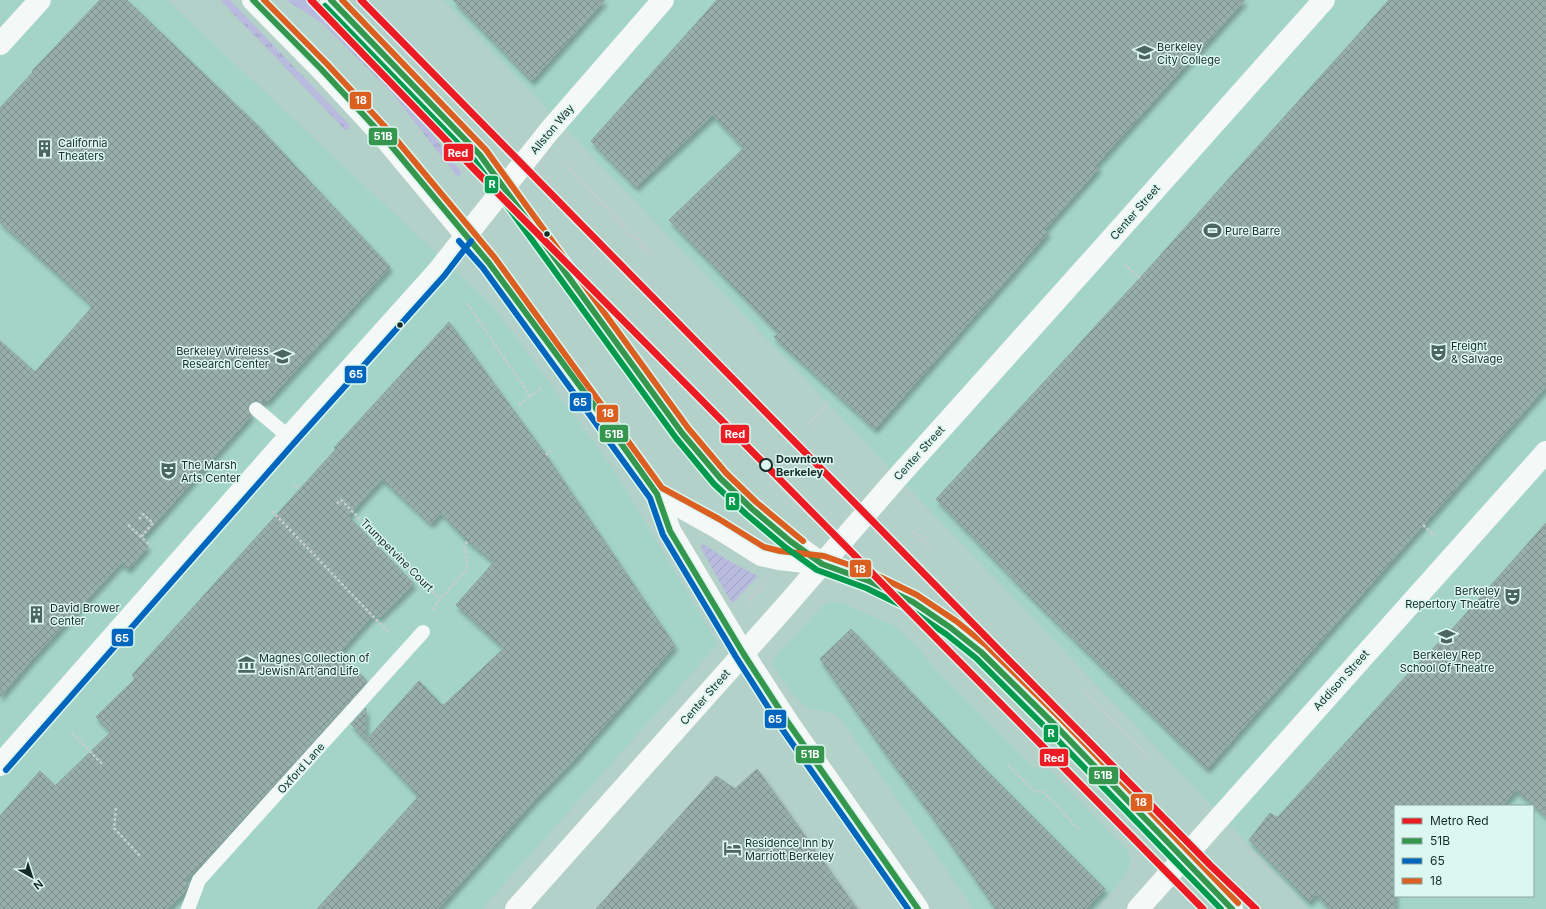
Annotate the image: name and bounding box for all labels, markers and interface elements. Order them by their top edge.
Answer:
place label: Berkeley City College [1157,40,1220,67]
school or university icon: Berkeley City College [1134,43,1154,63]
line badge: 18 [349,91,372,110]
text: 18 [355,93,367,107]
street label: Allston Way [527,101,577,157]
line badge: 51B [368,127,398,146]
text: 51B [373,129,393,143]
place label: California Theaters [58,136,108,163]
building icon: California Theaters [35,139,55,159]
line badge: Red [443,143,474,162]
text: Red [448,146,468,160]
line badge: R [484,175,499,194]
text: R [488,177,496,191]
street label: Center Street [1107,181,1163,243]
sports icon: Pure Barre [1202,221,1222,241]
place label: Pure Barre [1225,224,1280,238]
unlabelled marker [542,229,552,239]
unlabelled marker [395,320,405,330]
place label: Freight & Salvage [1451,339,1503,366]
theatre icon: Freight & Salvage [1428,342,1448,362]
place label: Berkeley Wireless Research Center [176,344,269,371]
school or university icon: Berkeley Wireless Research Center [272,347,292,367]
line badge: 65 [344,365,367,384]
text: 65 [349,367,363,381]
line badge: 65 [569,392,592,412]
text: 65 [573,395,587,409]
line badge: 18 [596,404,619,423]
text: 18 [602,406,614,420]
street label: Center Street [891,422,948,483]
line badge: 51B [599,424,629,443]
line badge: Red [720,424,750,444]
text: 51B [604,427,624,441]
text: Red [725,427,745,441]
place label: Downtown Berkeley [776,452,834,479]
place label: The Marsh Arts Center [181,458,240,485]
marker: Downtown Berkeley [759,458,773,472]
theatre icon: The Marsh Arts Center [158,461,178,481]
line badge: R [725,492,740,511]
text: R [728,494,736,508]
street label: Trumpetvine Court [358,516,437,595]
line badge: 18 [849,559,872,578]
text: 18 [854,562,866,576]
place label: Berkeley Repertory Theatre [1405,584,1500,611]
theatre icon: Berkeley Repertory Theatre [1503,587,1523,607]
place label: David Brower Center [50,601,120,628]
building icon: David Brower Center [27,604,47,624]
school or university icon: Berkeley Rep School Of Theatre [1437,627,1457,647]
line badge: 65 [111,628,134,647]
text: 65 [115,631,129,645]
street label: Addison Street [1310,646,1372,713]
place label: Berkeley Rep School Of Theatre [1400,648,1494,675]
place label: Magnes Collection of Jewish Art and Life [259,651,369,678]
museum icon: Magnes Collection of Jewish Art and Life [236,654,256,674]
street label: Center Street [677,666,733,728]
line badge: 65 [764,709,787,729]
text: 65 [768,712,782,726]
line badge: R [1043,724,1059,743]
text: R [1047,726,1055,740]
street label: Oxford Lane [274,740,328,796]
line badge: 51B [795,745,825,764]
text: 51B [800,747,820,761]
line badge: Red [1039,748,1069,767]
text: Red [1044,751,1064,765]
line badge: 51B [1088,766,1119,785]
text: 51B [1093,768,1113,782]
line badge: 18 [1130,793,1153,812]
text: 18 [1135,795,1147,809]
legend [1394,805,1534,897]
text: Metro Red [1430,813,1489,828]
text: 51B [1430,833,1450,848]
place label: Residence Inn by Marriott Berkeley [745,836,834,863]
hotel icon: Residence Inn by Marriott Berkeley [722,839,742,859]
text: 65 [1430,853,1445,868]
north arrow [12,857,52,897]
text: 18 [1430,873,1442,888]
text: N [31,877,46,893]

